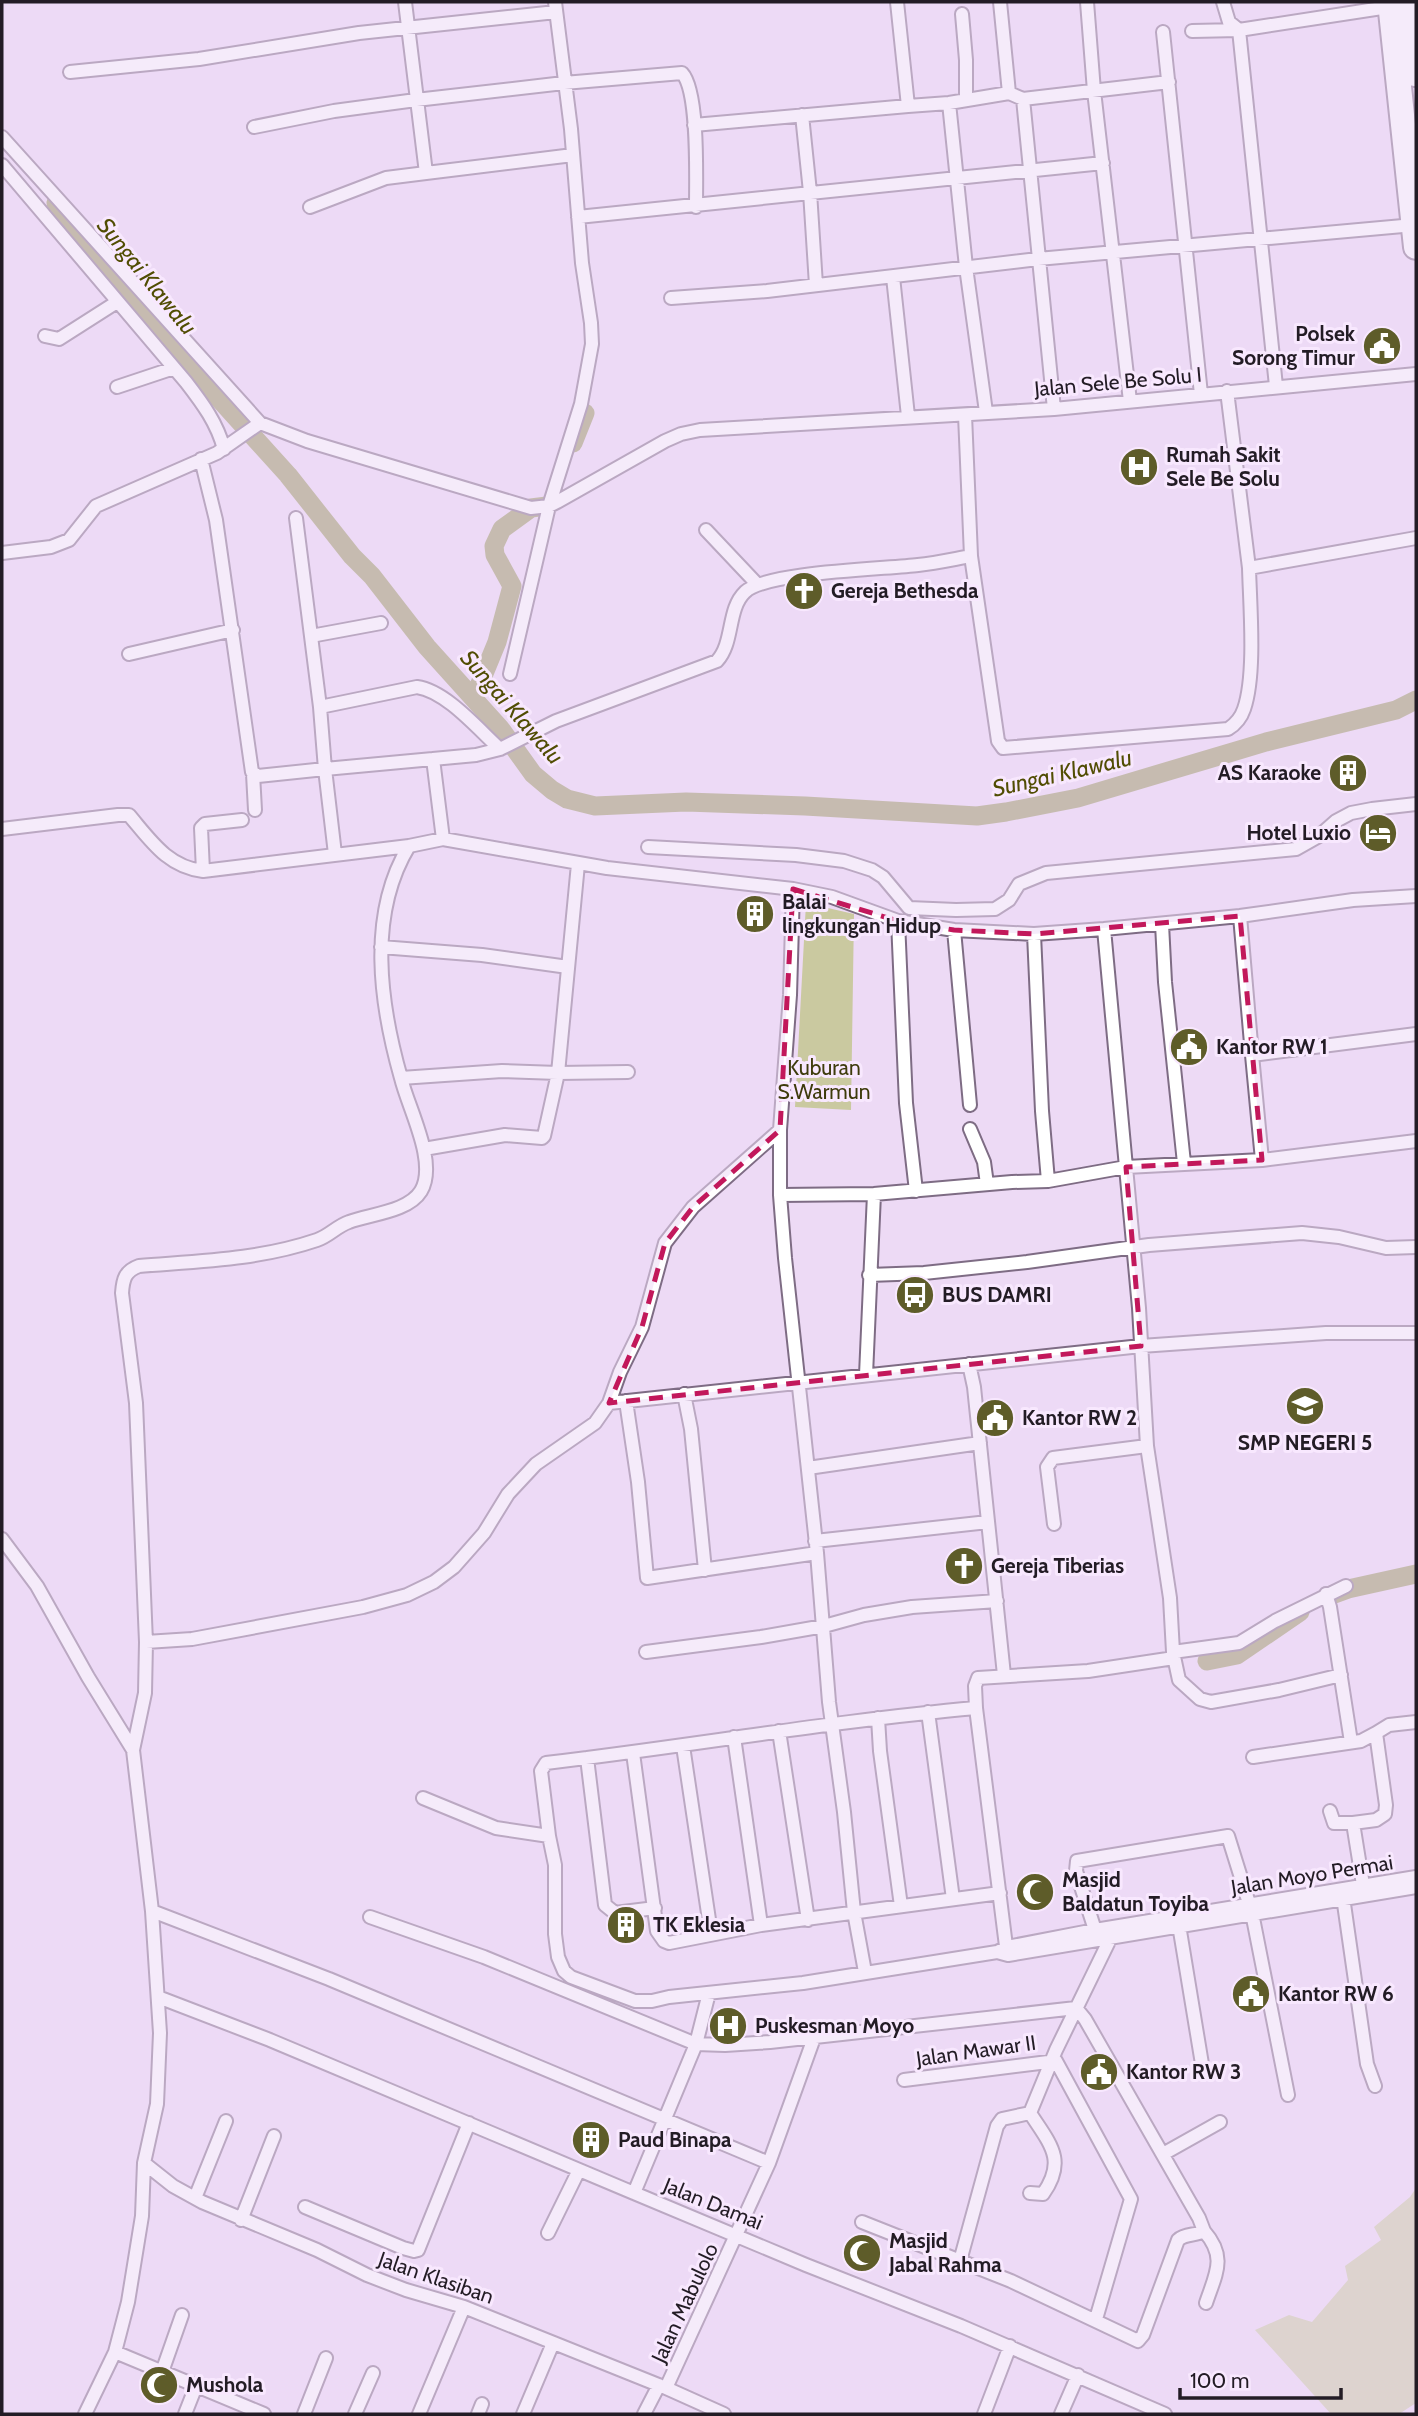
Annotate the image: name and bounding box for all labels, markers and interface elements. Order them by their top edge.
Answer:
water label: Sungai Klawalu [91,212,203,340]
place label: Polsek Sorong Timur [1232,321,1356,370]
public building icon: Polsek Sorong Timur [1361,325,1403,367]
street label: Jalan Sele Be Solu I [1032,362,1203,401]
place label: Rumah Sakit Sele Be Solu [1166,442,1281,491]
hospital icon: Rumah Sakit Sele Be Solu [1118,446,1160,488]
church icon: Gereja Bethesda [783,570,825,612]
place label: Gereja Bethesda [831,578,979,603]
water label: Sungai Klawalu [455,644,569,770]
water label: Sungai Klawalu [990,743,1134,803]
building icon: AS Karaoke [1327,752,1369,794]
place label: AS Karaoke [1218,760,1321,785]
hotel icon: Hotel Luxio [1357,812,1399,854]
place label: Hotel Luxio [1247,820,1351,845]
place label: Balai lingkungan Hidup [782,889,941,938]
building icon: Balai lingkungan Hidup [734,893,776,935]
public building icon: Kantor RW 1 [1168,1026,1210,1068]
place label: Kantor RW 1 [1216,1034,1328,1059]
park label: Kuburan S.Warmun [778,1055,870,1104]
bus stop icon: BUS DAMRI [894,1274,936,1316]
place label: BUS DAMRI [942,1282,1052,1307]
school or university icon: SMP NEGERI 5 [1284,1385,1326,1427]
public building icon: Kantor RW 2 [974,1397,1016,1439]
place label: Kantor RW 2 [1022,1405,1137,1430]
place label: SMP NEGERI 5 [1238,1430,1372,1455]
church icon: Gereja Tiberias [943,1545,985,1587]
place label: Gereja Tiberias [991,1553,1124,1578]
street label: Jalan Moyo Permai [1228,1849,1395,1900]
place label: Masjid Baldatun Toyiba [1062,1867,1210,1916]
mosque icon: Masjid Baldatun Toyiba [1014,1871,1056,1913]
building icon: TK Eklesia [605,1904,647,1946]
place label: TK Eklesia [653,1912,746,1937]
public building icon: Kantor RW 6 [1230,1973,1272,2015]
place label: Kantor RW 6 [1278,1981,1394,2006]
hospital icon: Puskesman Moyo [707,2005,749,2047]
place label: Puskesman Moyo [755,2013,914,2038]
street label: Jalan Mawar II [913,2030,1037,2071]
public building icon: Kantor RW 3 [1078,2051,1120,2093]
place label: Kantor RW 3 [1126,2059,1241,2084]
building icon: Paud Binapa [570,2119,612,2161]
place label: Paud Binapa [618,2127,732,2152]
street label: Jalan Damai [659,2172,766,2235]
place label: Masjid Jabal Rahma [888,2228,1002,2277]
mosque icon: Masjid Jabal Rahma [841,2232,883,2274]
street label: Jalan Mabulolo [645,2239,723,2368]
street label: Jalan Klasiban [374,2246,497,2309]
scale bar [1180,2356,1341,2400]
mosque icon: Mushola [138,2364,180,2406]
text: 100 m [1190,2368,1249,2393]
place label: Mushola [186,2372,264,2397]

